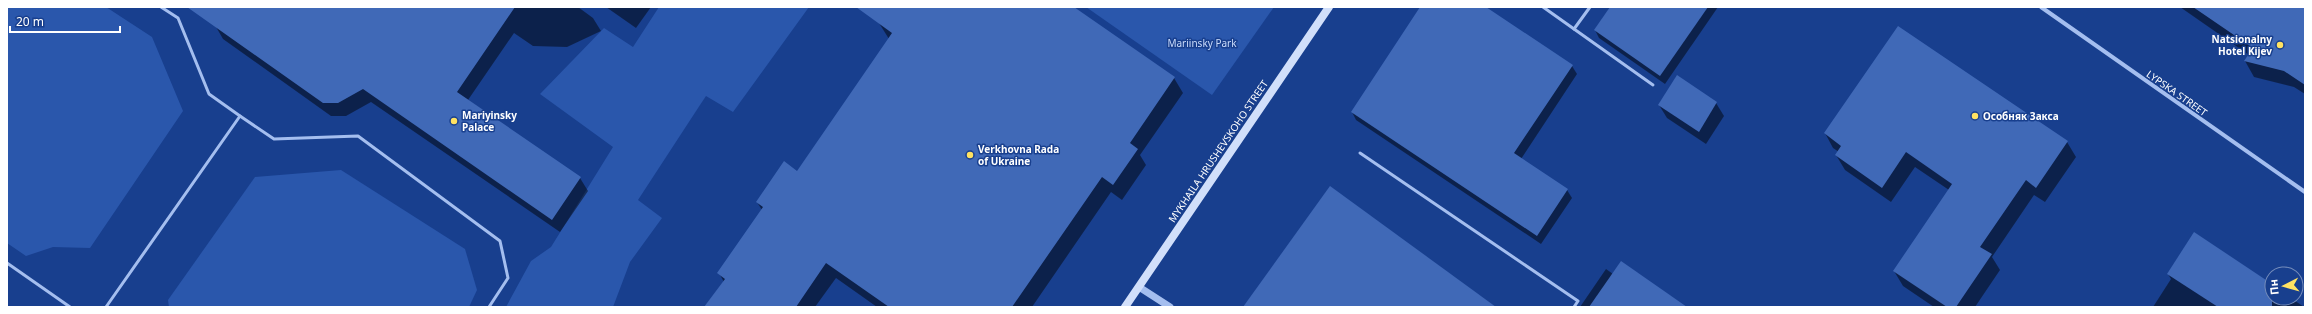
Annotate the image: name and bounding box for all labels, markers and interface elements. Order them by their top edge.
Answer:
scale bar [10,8,120,34]
text: 20 m [16,13,44,30]
place label: Natsionalny Hotel Kijev [2212,32,2272,58]
park label: Mariinsky Park [1167,36,1237,50]
marker: Natsionalny Hotel Kijev [2275,40,2285,50]
street label: LYPSKA STREET [2144,67,2211,119]
street label: MYKHAILA HRUSHEVSKOHO STREET [1165,77,1271,225]
place label: Mariyinsky Palace [462,108,517,134]
place label: Особняк Закса [1983,109,2059,123]
marker: Особняк Закса [1970,111,1980,121]
marker: Mariyinsky Palace [449,116,459,126]
place label: Verkhovna Rada of Ukraine [978,142,1059,168]
marker: Verkhovna Rada of Ukraine [965,150,975,160]
north arrow [2264,266,2304,306]
text: Пн [2265,279,2282,296]

